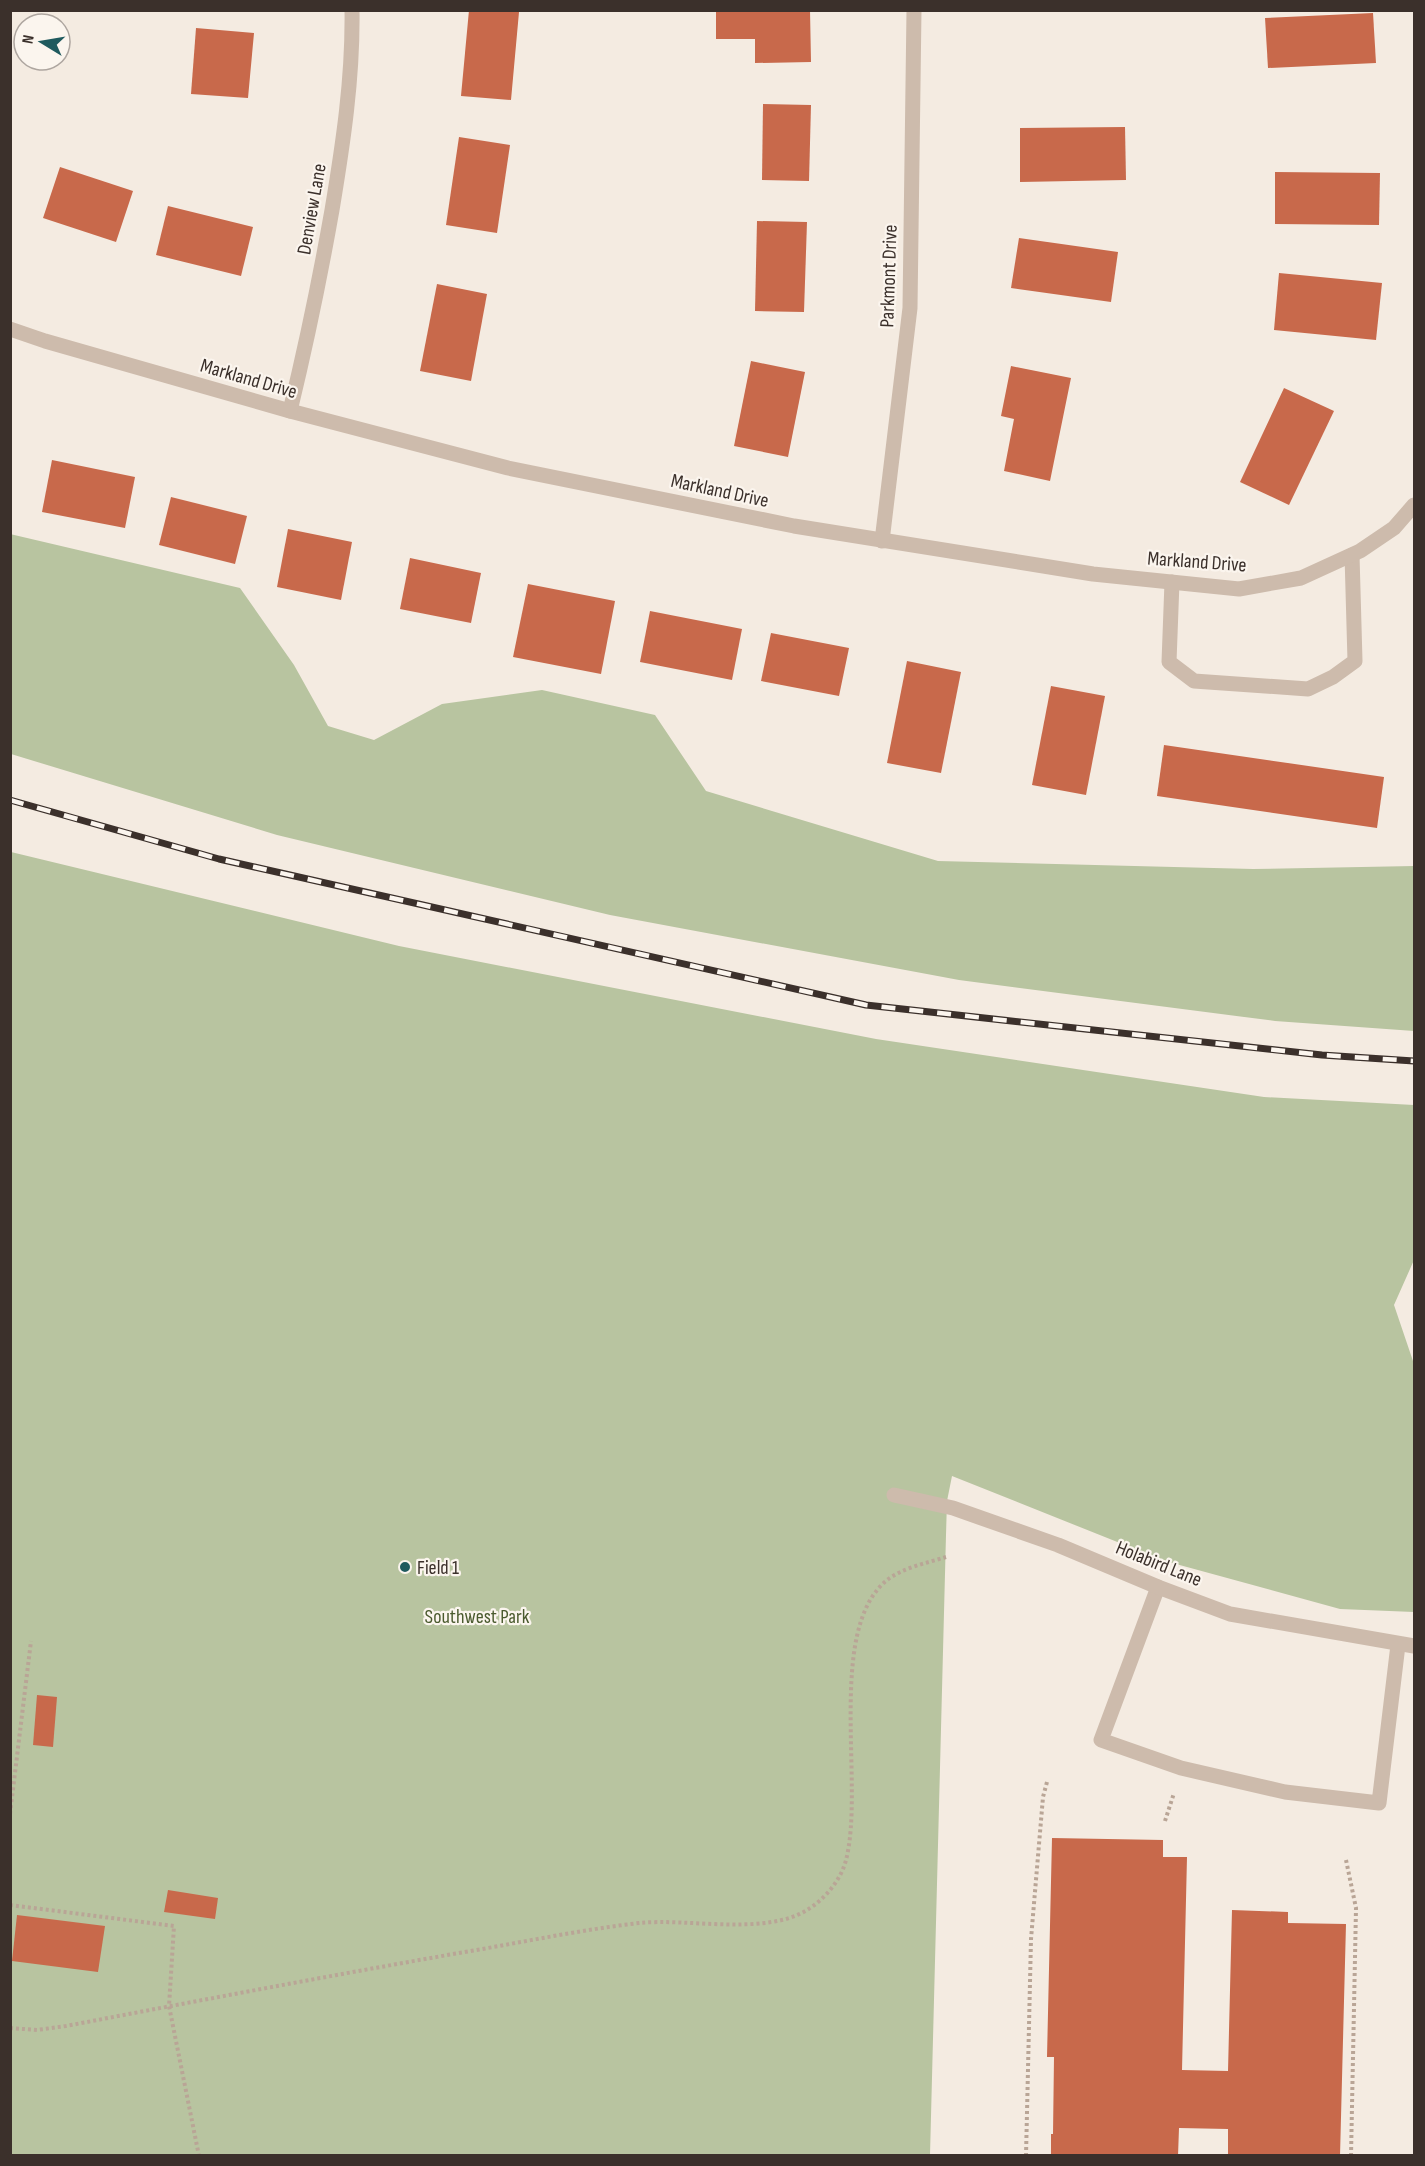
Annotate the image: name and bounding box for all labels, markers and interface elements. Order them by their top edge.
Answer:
north arrow [12,12,72,72]
text: N [19,33,39,45]
street label: Denview Lane [292,162,332,257]
street label: Parkmont Drive [875,224,903,328]
street label: Markland Drive [198,354,300,404]
street label: Markland Drive [669,469,771,513]
street label: Markland Drive [1147,547,1247,577]
street label: Holabird Lane [1112,1536,1205,1592]
place label: Field 1 [417,1556,459,1580]
marker: Field 1 [398,1560,412,1574]
park label: Southwest Park [425,1605,530,1629]

